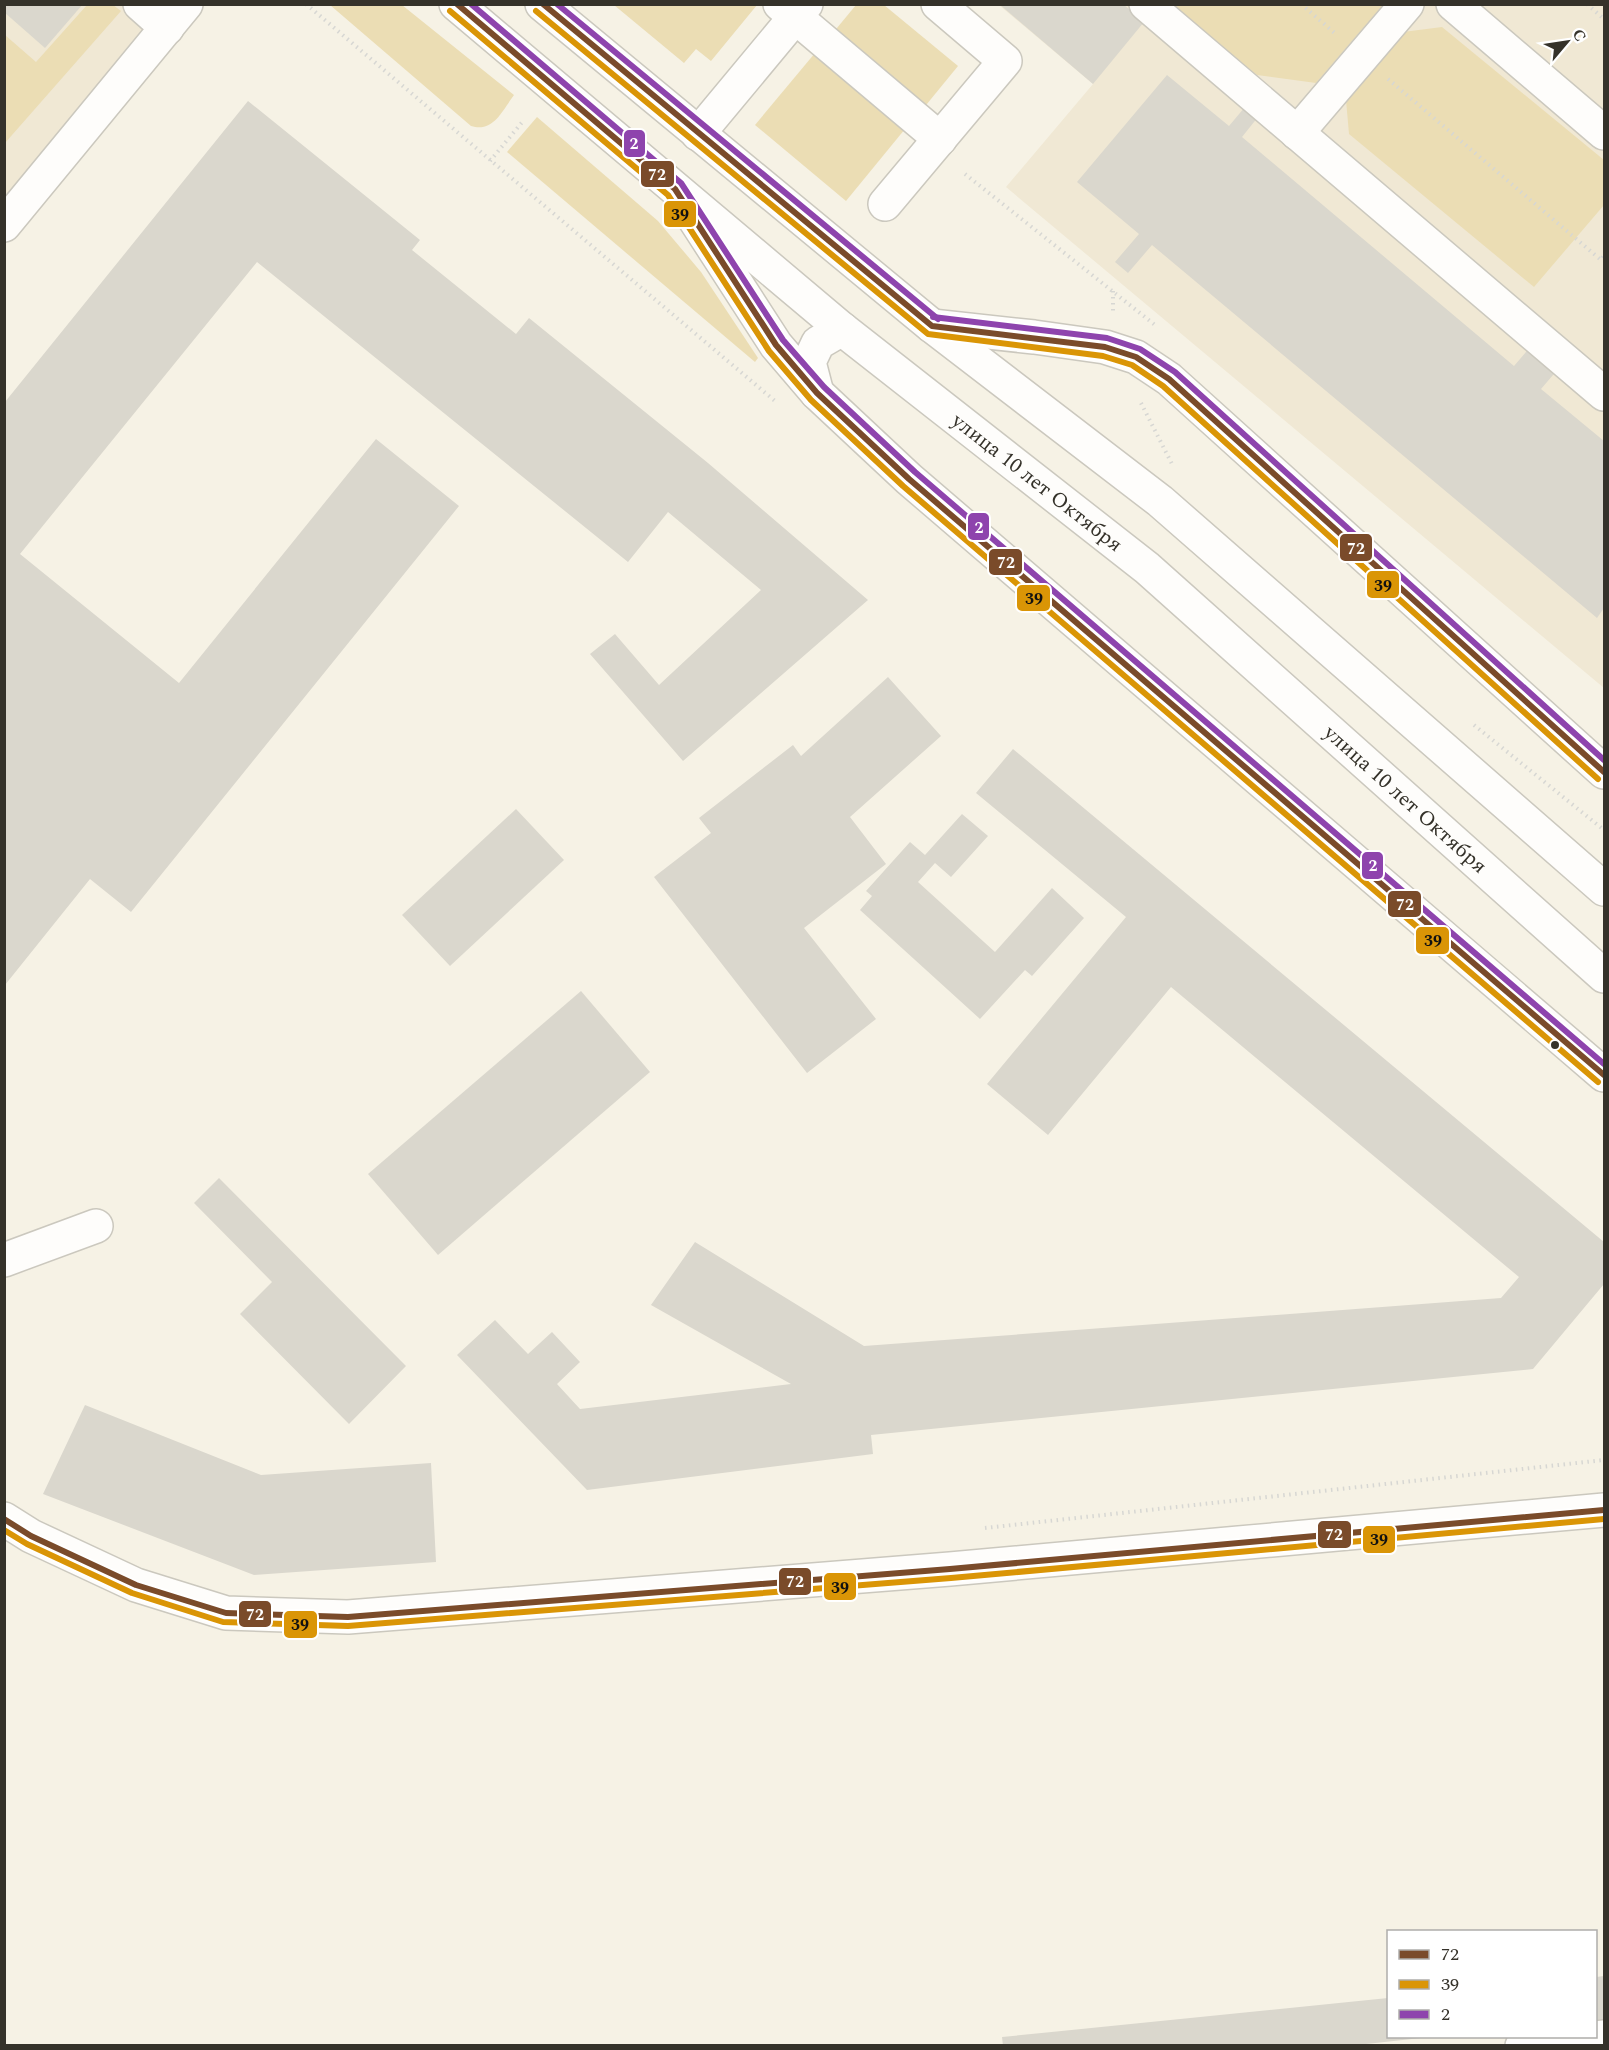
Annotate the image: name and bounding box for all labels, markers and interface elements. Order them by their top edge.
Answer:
north arrow [1537,12,1597,72]
text: С [1566,24,1593,46]
line badge: 2 [623,129,646,158]
text: 2 [630,132,639,156]
line badge: 72 [640,160,675,188]
text: 72 [648,163,666,187]
line badge: 39 [663,200,697,228]
text: 39 [671,203,689,227]
street label: улица 10 лет Октября [944,405,1129,560]
line badge: 2 [967,512,990,541]
text: 2 [975,516,984,540]
line badge: 72 [1339,533,1373,562]
text: 72 [1347,537,1365,561]
line badge: 72 [988,548,1023,576]
text: 72 [997,551,1015,575]
line badge: 39 [1366,570,1400,599]
text: 39 [1374,574,1392,598]
line badge: 39 [1016,584,1051,612]
text: 39 [1025,587,1043,611]
street label: улица 10 лет Октября [1315,717,1494,882]
line badge: 2 [1361,851,1384,880]
text: 2 [1369,854,1378,878]
line badge: 72 [1387,890,1422,918]
text: 72 [1396,893,1414,917]
line badge: 39 [1415,926,1450,955]
text: 39 [1424,929,1442,953]
unlabelled marker [1549,1039,1561,1051]
line badge: 72 [1317,1520,1352,1549]
text: 72 [1325,1523,1343,1547]
line badge: 39 [1362,1525,1396,1554]
text: 39 [1370,1528,1388,1552]
line badge: 72 [778,1567,812,1596]
text: 72 [786,1570,804,1594]
line badge: 39 [823,1572,857,1601]
text: 39 [831,1576,849,1600]
line badge: 72 [238,1600,272,1628]
text: 72 [246,1603,264,1627]
line badge: 39 [283,1610,318,1639]
text: 39 [291,1613,309,1637]
legend [1387,1930,1597,2038]
text: 72 [1441,1941,1459,1968]
text: 39 [1441,1971,1459,1998]
text: 2 [1441,2001,1450,2028]

